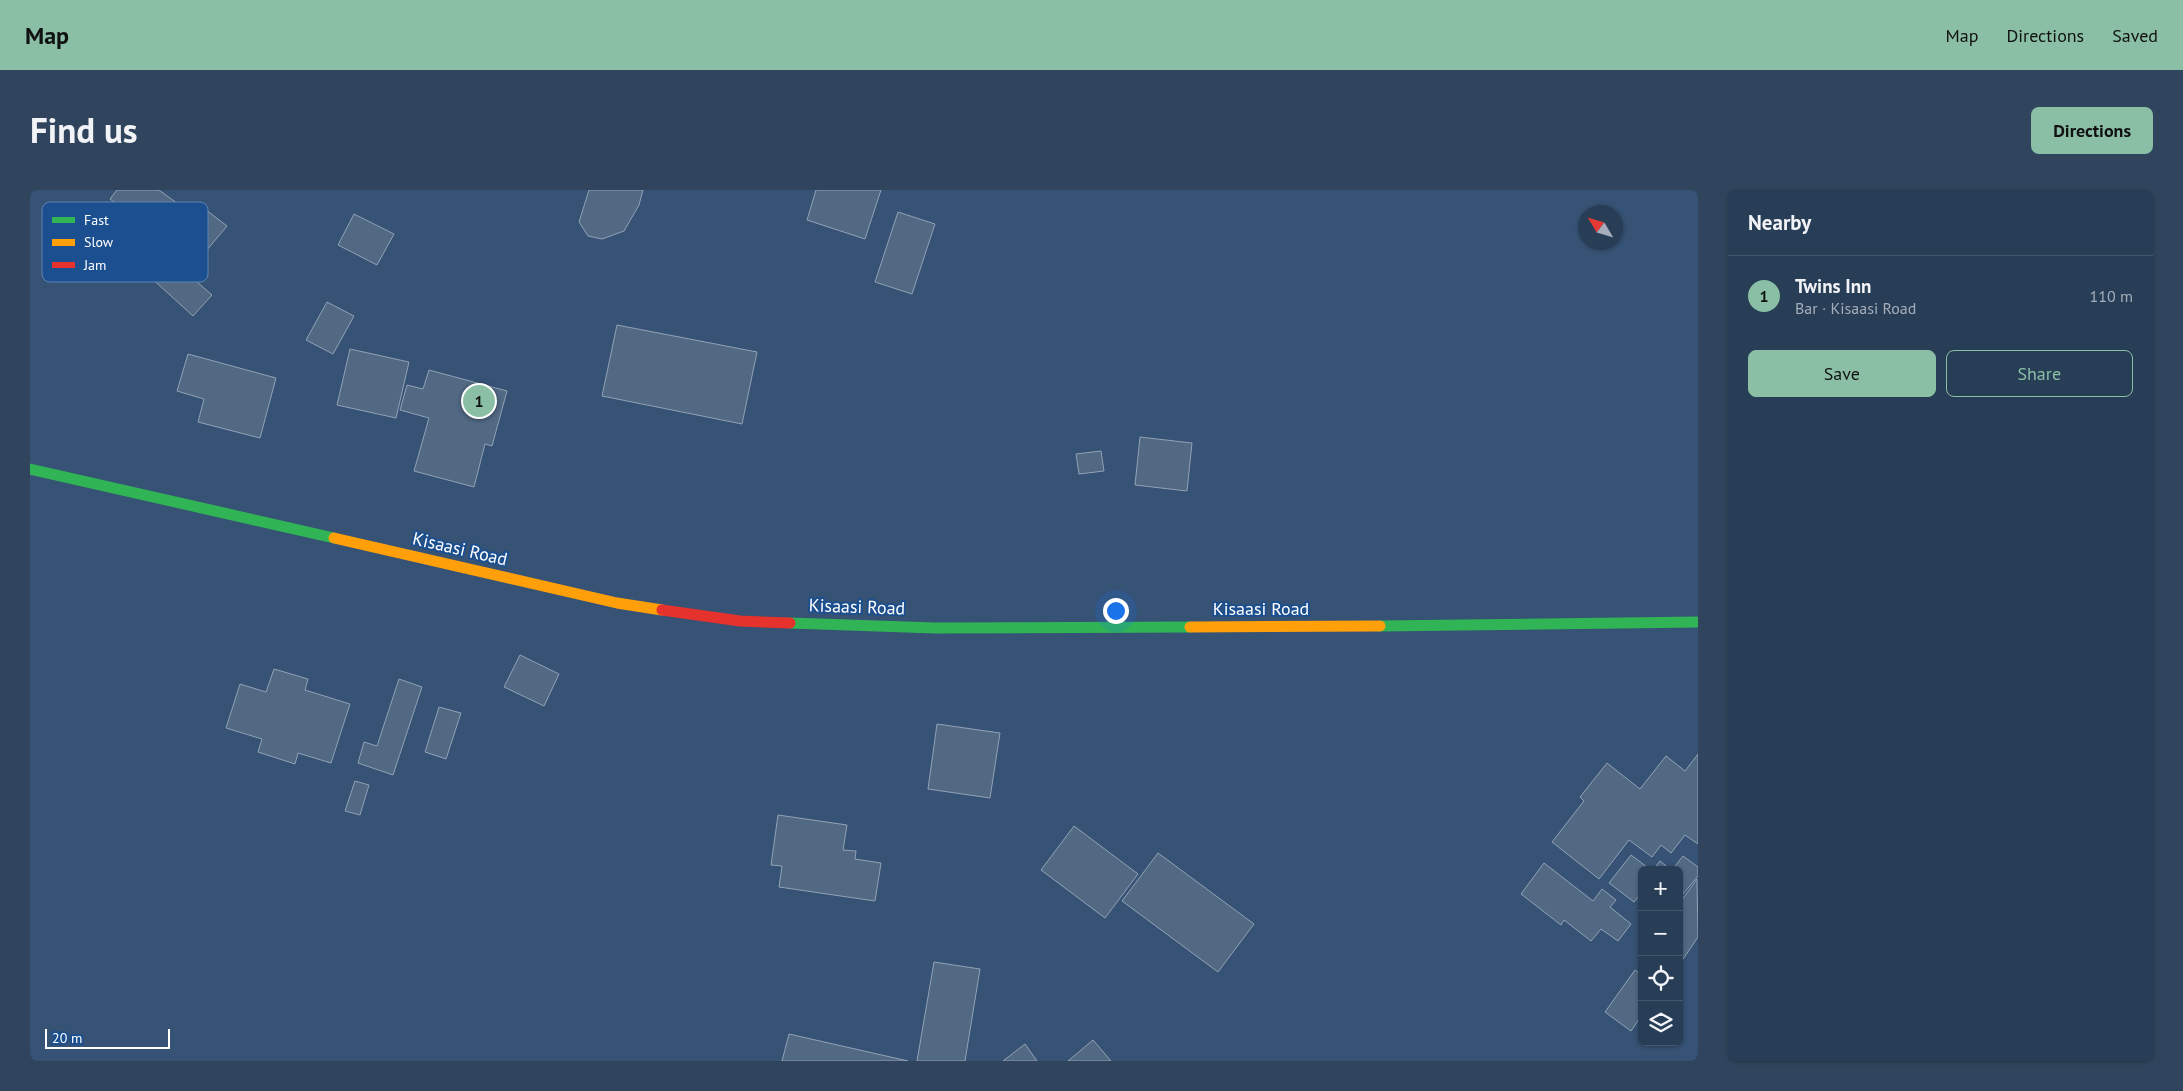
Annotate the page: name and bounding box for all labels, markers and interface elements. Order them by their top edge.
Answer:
text: Map [25,20,69,51]
text: Map [1946,24,1978,47]
text: Directions [2006,24,2084,47]
text: Saved [2112,24,2158,47]
text: Find us [30,107,138,153]
button: Directions [2031,107,2153,154]
legend [42,202,208,282]
north arrow [1578,205,1623,250]
text: Nearby [1748,209,1811,236]
text: Fast [84,211,109,229]
text: Slow [84,233,114,251]
text: Jam [83,256,106,274]
text: Twins Inn [1795,274,1871,298]
text: 1 [1759,286,1769,306]
text: 110 m [2090,286,2133,306]
text: Bar · Kisaasi Road [1795,298,1916,318]
button: Save [1748,350,1936,397]
button: Share [1946,350,2133,397]
pin: 1 [463,382,495,420]
street label: Kisaasi Road [410,526,510,571]
street label: Kisaasi Road [808,593,906,620]
street label: Kisaasi Road [1213,597,1309,620]
your location [1103,598,1129,624]
map controls [1638,866,1683,1046]
button: + [1638,866,1683,911]
button: − [1638,911,1683,956]
button: locate [1638,956,1683,1001]
button: layers [1638,1001,1683,1046]
scale bar [45,1026,170,1049]
text: 20 m [52,1029,82,1047]

